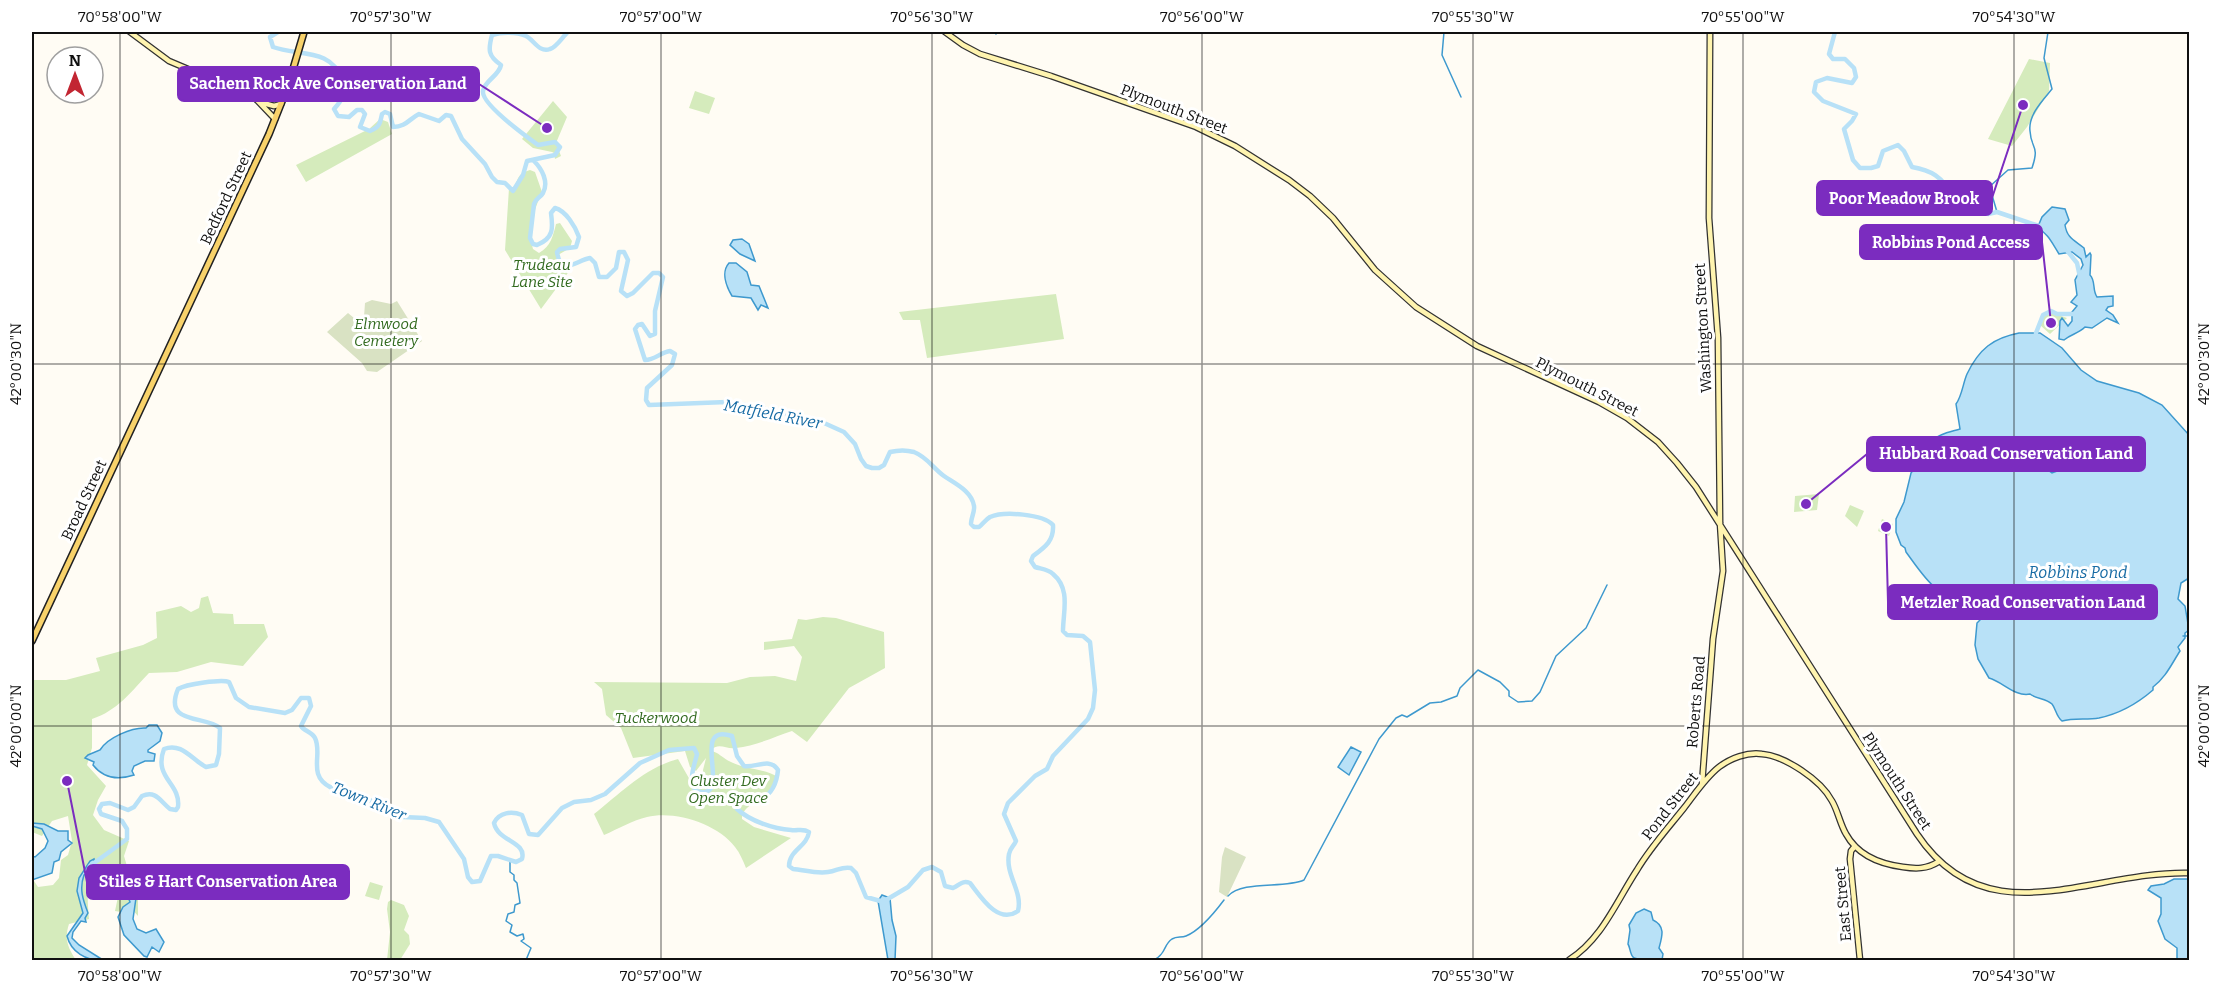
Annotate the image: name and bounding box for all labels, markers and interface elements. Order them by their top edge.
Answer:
text: 70°58'00"W [78,8,163,26]
text: 70°57'30"W [350,8,432,26]
text: 70°57'00"W [620,8,703,26]
text: 70°56'30"W [891,8,974,26]
text: 70°56'00"W [1160,8,1245,26]
text: 70°55'30"W [1432,8,1515,26]
text: 70°55'00"W [1701,8,1785,26]
text: 70°54'30"W [1973,8,2056,26]
north arrow [45,45,105,105]
text: N [69,51,81,70]
callout: Sachem Rock Ave Conservation Land [178,67,479,101]
text: Sachem Rock Ave Conservation Land [189,74,467,93]
street label: Plymouth Street [1118,80,1230,138]
street label: Bedford Street [197,148,256,247]
callout: Poor Meadow Brook [1817,181,1992,215]
text: Poor Meadow Brook [1829,189,1980,208]
callout: Robbins Pond Access [1860,225,2042,259]
text: Robbins Pond Access [1872,233,2030,252]
park label: Trudeau Lane Site [511,256,573,291]
street label: Washington Street [1691,262,1715,393]
park label: Elmwood Cemetery [354,315,419,350]
text: 42°00'30"N [7,323,25,405]
text: 42°00'30"N [2195,323,2213,405]
street label: Plymouth Street [1533,353,1642,421]
water label: Matfield River [722,395,825,433]
callout: Hubbard Road Conservation Land [1867,437,2145,471]
text: Hubbard Road Conservation Land [1879,444,2133,463]
street label: Broad Street [58,456,111,543]
water label: Robbins Pond [2029,563,2127,582]
callout: Metzler Road Conservation Land [1888,585,2157,619]
text: Metzler Road Conservation Land [1901,593,2146,612]
street label: Roberts Road [1683,655,1709,749]
text: 42°00'00"N [7,684,25,768]
text: 42°00'00"N [2195,684,2213,768]
park label: Tuckerwood [615,709,698,727]
street label: Plymouth Street [1859,729,1936,834]
street label: Pond Street [1638,768,1702,843]
park label: Cluster Dev Open Space [688,772,768,807]
water label: Town River [329,777,410,825]
callout: Stiles & Hart Conservation Area [87,865,349,899]
street label: East Street [1831,865,1855,942]
text: Stiles & Hart Conservation Area [99,872,337,891]
text: 70°58'00"W [78,967,163,985]
text: 70°57'30"W [350,967,432,985]
text: 70°57'00"W [620,967,703,985]
text: 70°56'30"W [891,967,974,985]
text: 70°56'00"W [1160,967,1245,985]
text: 70°55'30"W [1432,967,1515,985]
text: 70°55'00"W [1701,967,1785,985]
text: 70°54'30"W [1973,967,2056,985]

